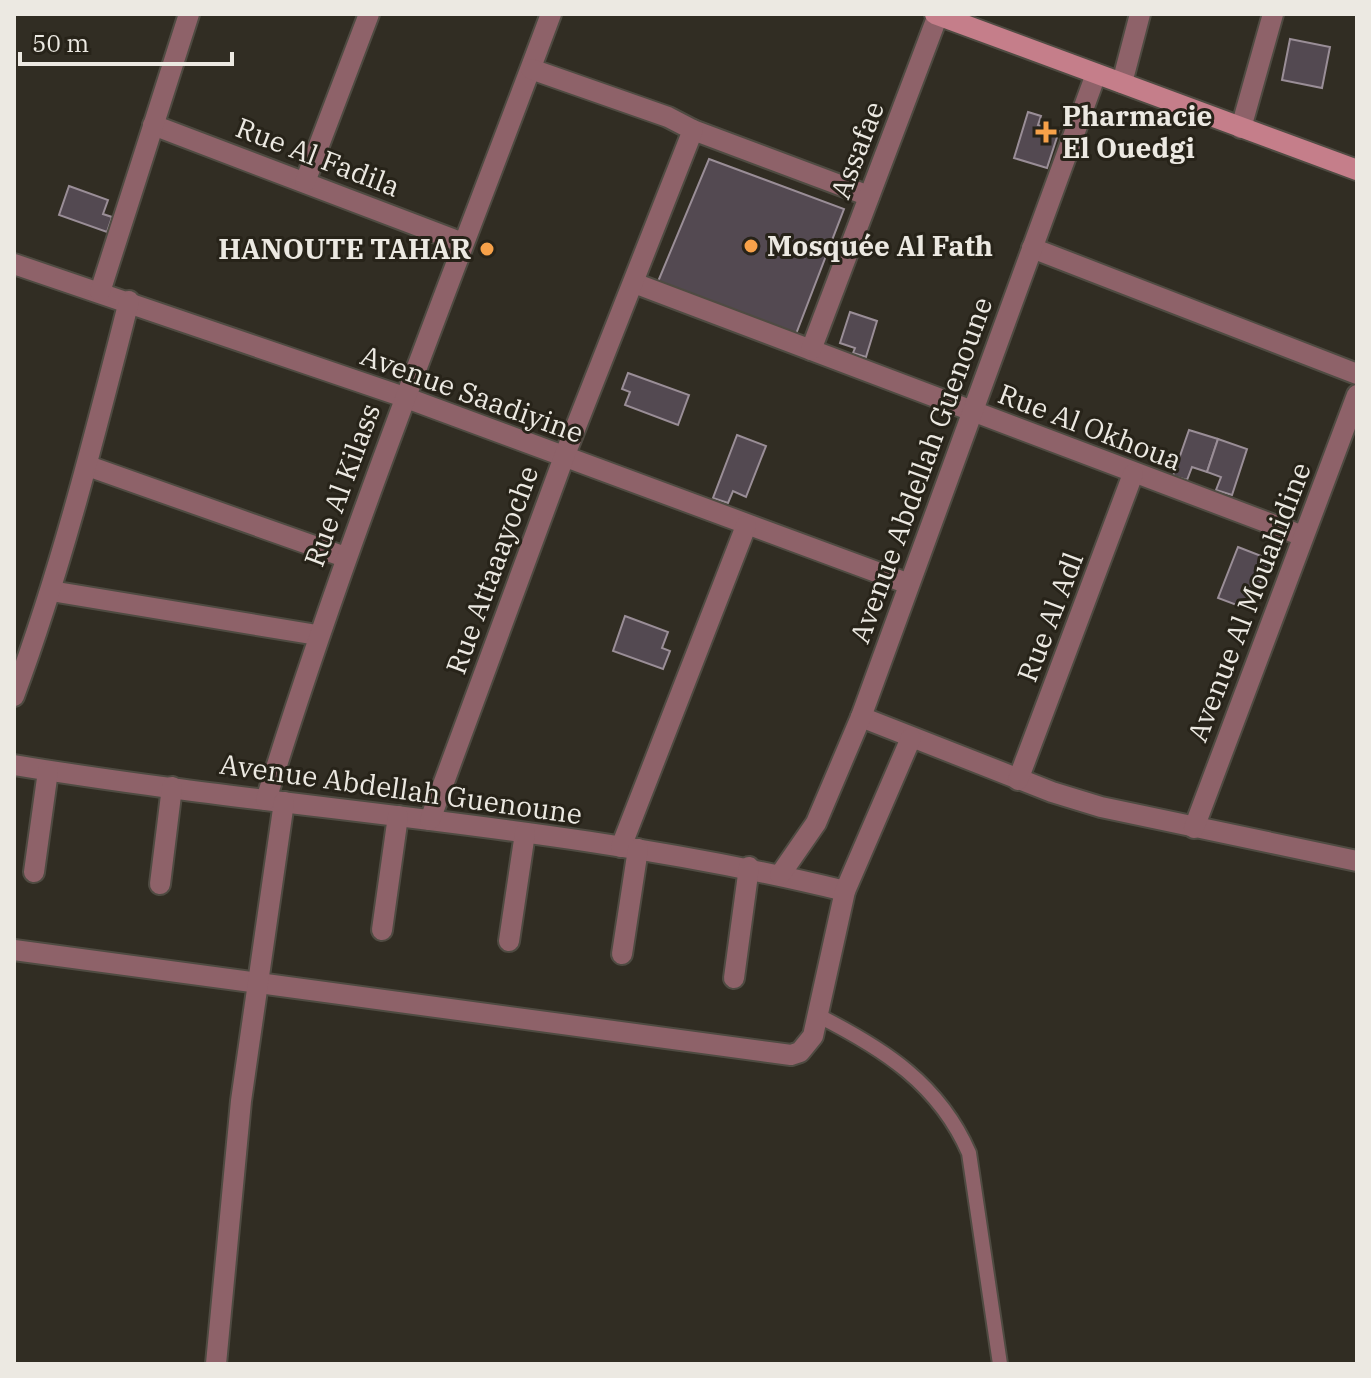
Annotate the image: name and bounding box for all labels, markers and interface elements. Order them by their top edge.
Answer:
scale bar [20,16,232,66]
text: 50 m [32,27,89,59]
street label: Assafae [821,96,892,204]
place label: Pharmacie El Ouedgi [1062,97,1212,166]
street label: Rue Al Fadila [231,108,405,205]
marker: Pharmacie El Ouedgi [1037,123,1055,141]
place label: Mosquée Al Fath [767,227,993,264]
place label: HANOUTE TAHAR [218,230,471,267]
marker: Mosquée Al Fath [742,237,760,255]
marker: HANOUTE TAHAR [478,240,496,258]
street label: Avenue Abdellah Guenoune [841,292,1000,648]
street label: Avenue Saadiyine [356,336,589,451]
street label: Rue Al Okhoua [993,375,1187,478]
street label: Rue Al Kilass [295,398,388,571]
street label: Avenue Al Mouahidine [1178,457,1319,747]
street label: Rue Attaaayoche [437,461,546,679]
street label: Rue Al Adl [1008,547,1091,687]
street label: Avenue Abdellah Guenoune [217,745,585,832]

